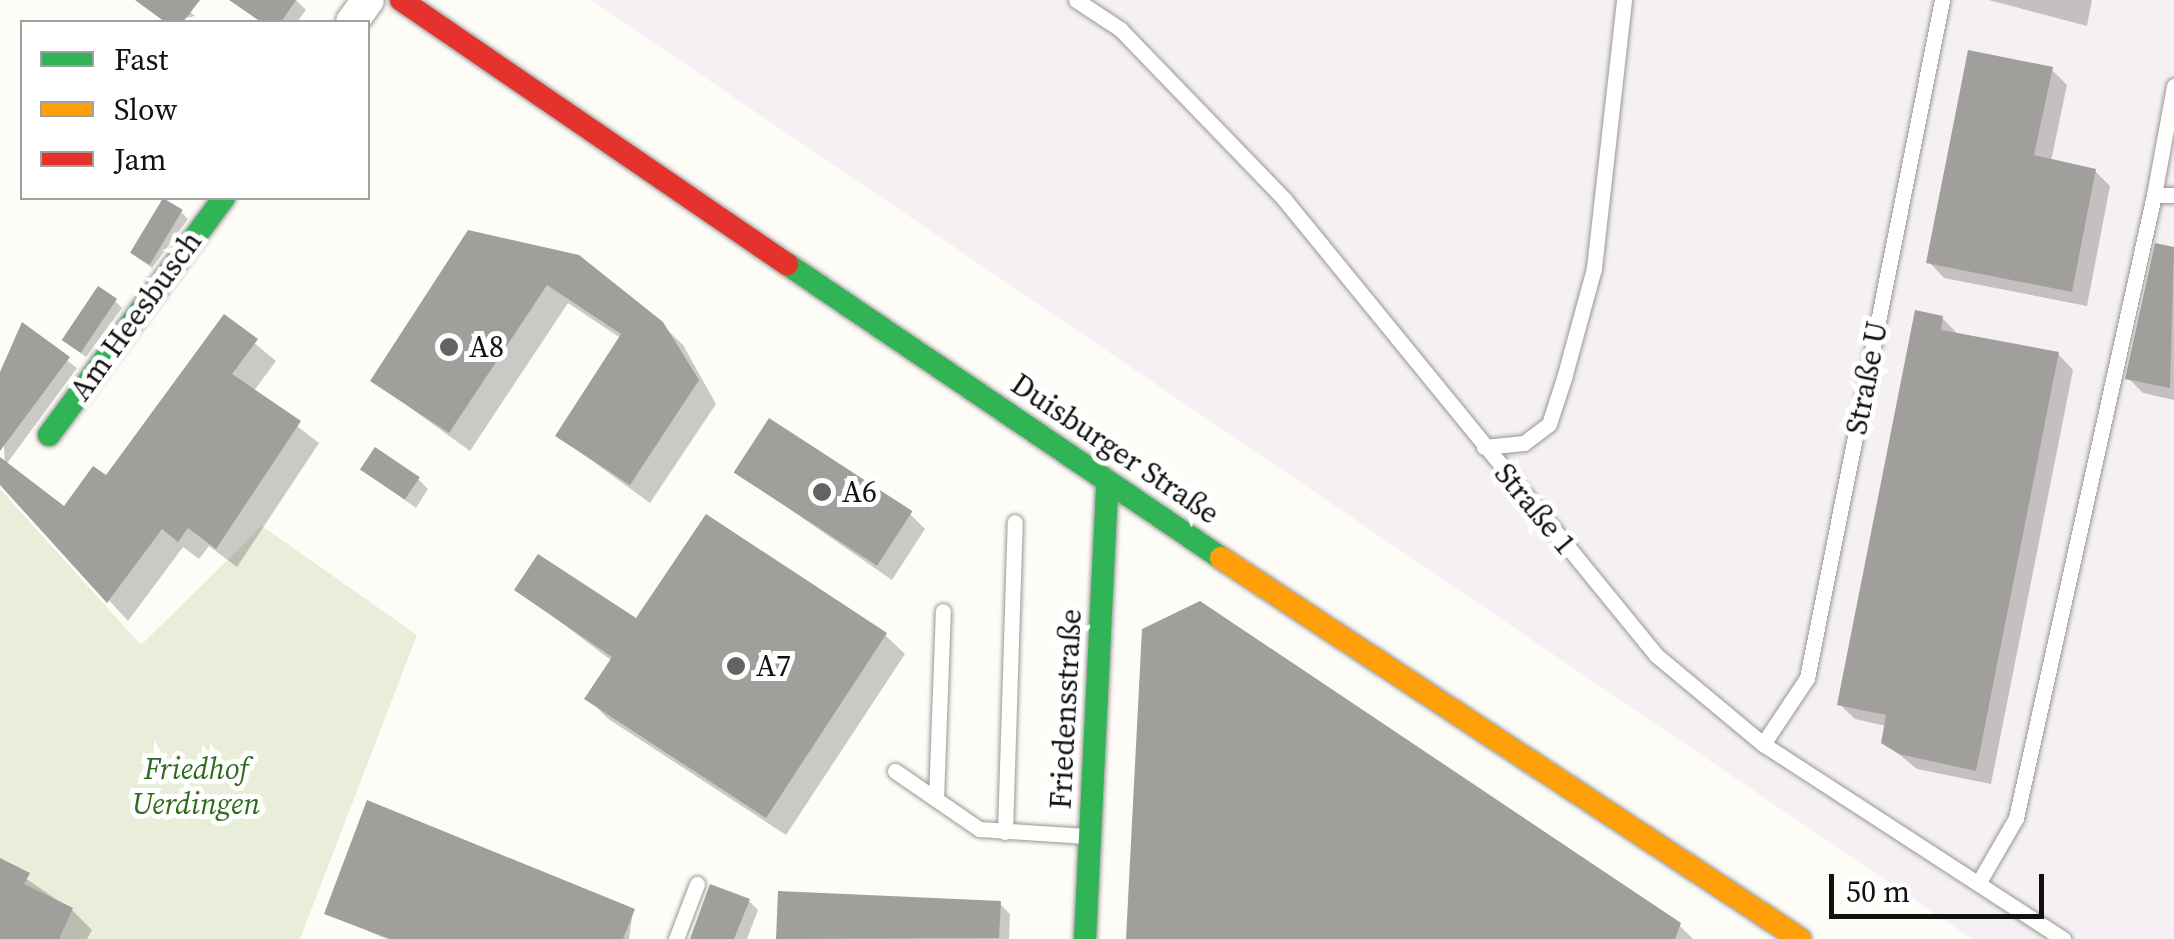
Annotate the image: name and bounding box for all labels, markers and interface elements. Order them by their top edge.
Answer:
legend [20,20,370,200]
text: Fast [114,39,168,80]
text: Slow [114,89,177,130]
text: Jam [114,139,167,180]
street label: Am Heesbusch [63,224,209,408]
street label: Straße U [1838,318,1896,438]
place label: A8 [469,329,504,365]
marker: A8 [438,336,460,358]
street label: Duisburger Straße [1004,366,1226,532]
street label: Straße 1 [1487,456,1583,562]
place label: A6 [842,474,877,510]
marker: A6 [811,481,833,503]
street label: Friedensstraße [1043,608,1089,810]
place label: A7 [756,648,791,684]
marker: A7 [725,655,747,677]
park label: Friedhof Uerdingen [132,751,260,822]
scale bar [1834,854,2049,916]
text: 50 m [1846,871,1910,912]

